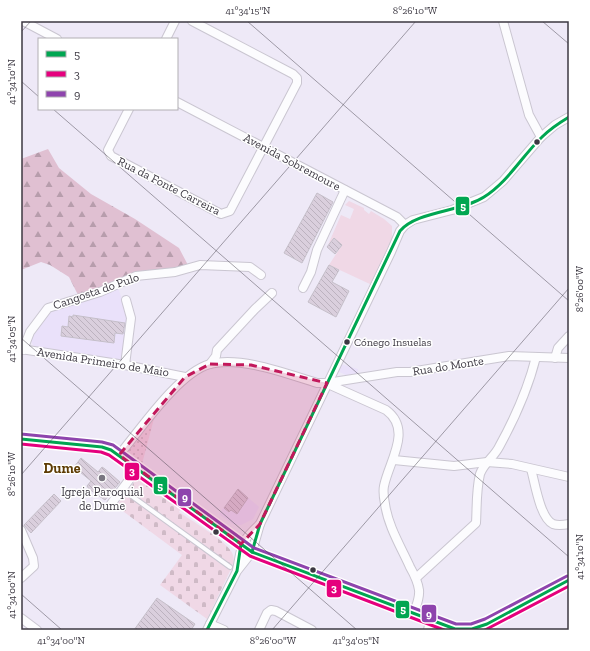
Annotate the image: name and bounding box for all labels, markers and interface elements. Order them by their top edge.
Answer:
text: 41°34'15"N [225,5,271,17]
text: 8°26'10"W [393,5,438,17]
legend [38,38,178,110]
text: 5 [74,47,80,61]
text: 41°34'10"N [6,59,18,105]
text: 3 [74,67,80,81]
text: 9 [74,87,80,101]
street label: Avenida Sobremoure [241,131,343,194]
unlabelled marker [532,137,542,147]
street label: Rua da Fonte Carreira [115,154,223,218]
line badge: 5 [455,196,470,216]
text: 5 [460,200,466,213]
text: 8°26'00"W [574,265,586,312]
street label: Cangosta do Pulo [51,270,141,312]
text: 41°34'05"N [6,315,18,362]
place label: Cónego Insuelas [354,336,432,349]
marker: Cónego Insuelas [342,337,352,347]
street label: Avenida Primeiro de Maio [36,345,170,379]
street label: Rua do Monte [412,353,485,379]
text: 8°26'10"W [6,451,18,496]
district label: Dume [44,460,81,477]
line badge: 3 [124,462,140,481]
text: 3 [129,465,135,478]
marker: Igreja Paroquial de Dume [97,473,107,483]
line badge: 5 [153,476,168,495]
text: 5 [157,480,163,493]
place label: Igreja Paroquial de Dume [61,485,143,513]
line badge: 9 [177,488,192,507]
text: 9 [182,491,188,504]
unlabelled marker [211,527,221,537]
text: 41°34'10"N [574,534,586,580]
unlabelled marker [308,565,318,575]
text: 41°34'00"N [6,571,18,619]
line badge: 3 [326,579,342,598]
text: 3 [331,582,337,595]
line badge: 5 [395,600,410,619]
text: 5 [400,603,406,616]
line badge: 9 [421,604,437,623]
text: 9 [426,608,432,621]
text: 41°34'00"N [37,635,85,647]
text: 8°26'00"W [250,635,297,647]
text: 41°34'05"N [333,635,380,647]

